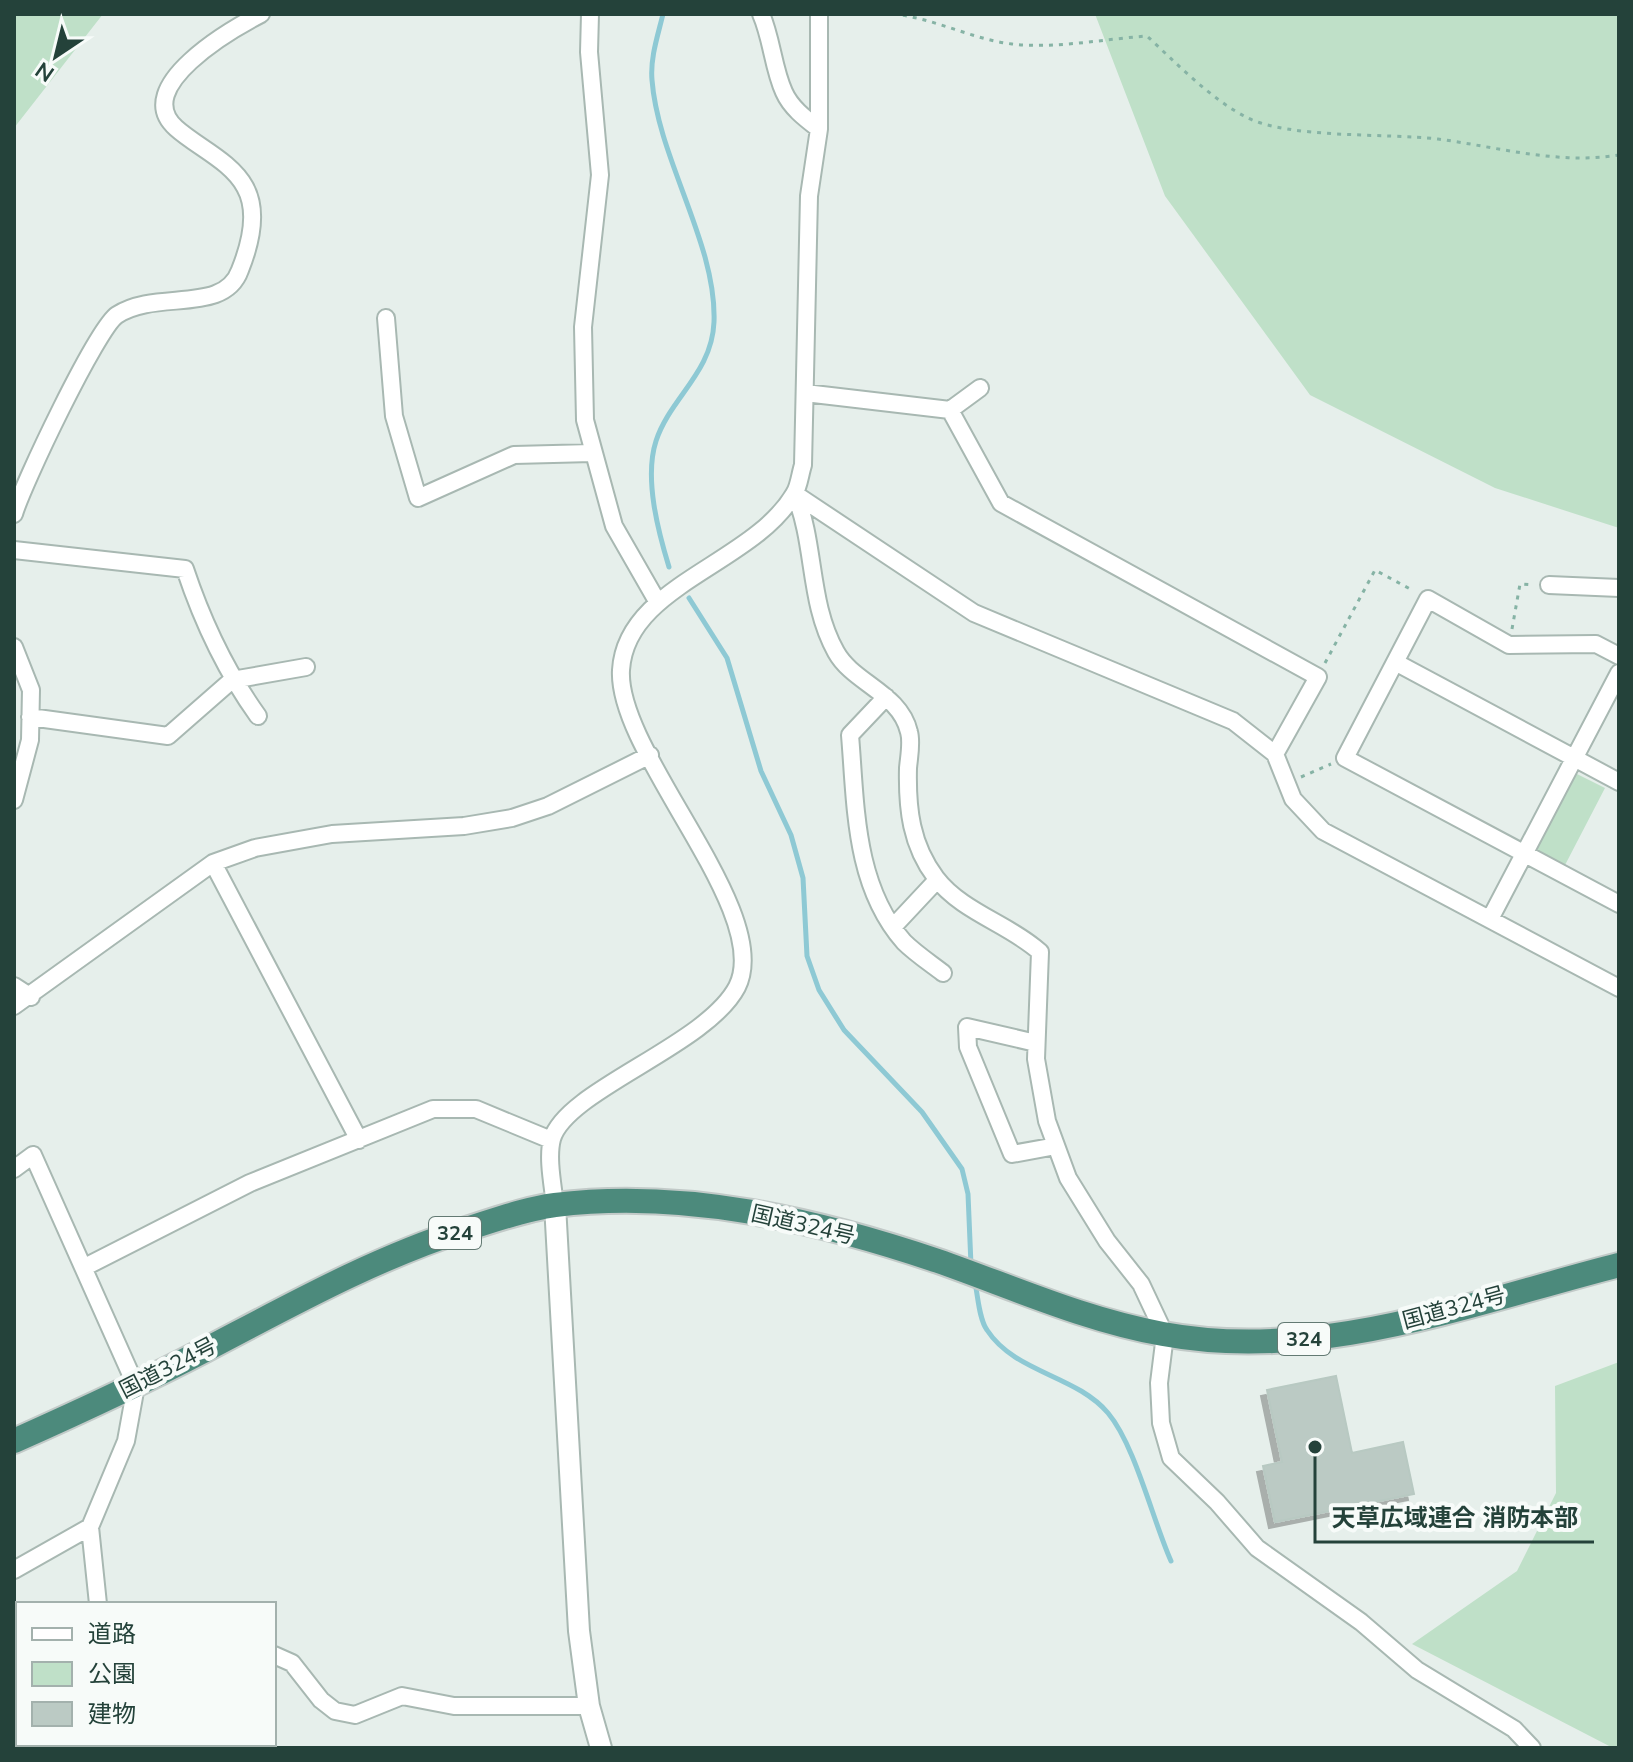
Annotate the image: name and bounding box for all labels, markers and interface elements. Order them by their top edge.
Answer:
north arrow [16,16,96,96]
text: N [30,55,60,89]
street label: 国道324号 [748,1199,858,1251]
road number: 324 [429,1217,481,1249]
street label: 国道324号 [1399,1280,1509,1336]
road number: 324 [1278,1323,1330,1355]
street label: 国道324号 [114,1331,222,1405]
callout: 天草広域連合 消防本部 [1315,1494,1594,1542]
text: 天草広域連合 消防本部 [1332,1502,1578,1534]
legend [16,1602,276,1746]
text: 道路 [88,1618,136,1650]
text: 公園 [88,1658,136,1690]
text: 建物 [88,1698,136,1730]

